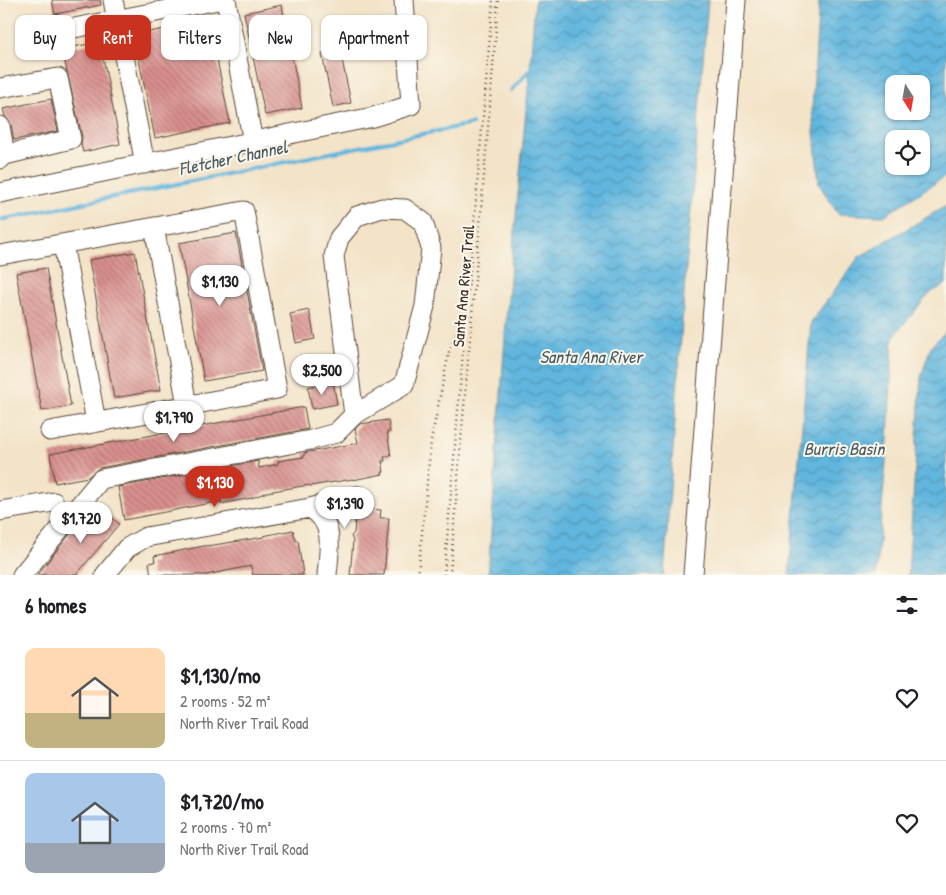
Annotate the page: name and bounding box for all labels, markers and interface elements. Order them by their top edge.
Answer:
chip: Buy [15,15,75,60]
chip: Rent [85,15,151,60]
chip: Filters [161,15,239,60]
chip: New [249,15,311,60]
chip: Apartment [321,15,427,60]
north arrow [885,75,930,120]
map controls [885,75,930,175]
button: locate [885,130,930,175]
water label: Fletcher Channel [176,134,291,181]
street label: Santa Ana River Trail [447,223,479,348]
pin: $1,130 [179,264,261,307]
text: $1,130 [201,270,239,292]
water label: Santa Ana River [540,344,644,369]
pin: $2,500 [281,354,363,396]
text: $2,500 [302,359,342,381]
pin: $1,790 [133,400,215,443]
text: $1,790 [155,406,193,428]
water label: Burris Basin [804,436,886,461]
pin: $1,130 [174,466,256,508]
text: $1,130 [196,471,234,493]
pin: $1,390 [304,486,386,529]
text: $1,390 [326,492,364,514]
pin: $1,720 [40,502,122,544]
text: $1,720 [61,507,101,529]
text: 6 homes [25,591,86,620]
icon: filters [893,591,921,619]
text: $1,130/mo [180,661,261,690]
icon: home [65,668,125,728]
icon: heart [893,684,921,712]
text: 2 rooms · 52 m² [180,690,270,712]
text: North River Trail Road [180,712,308,734]
text: $1,720/mo [180,787,264,816]
icon: home [65,793,125,853]
icon: heart [893,809,921,837]
text: 2 rooms · 70 m² [180,816,271,838]
text: North River Trail Road [180,838,308,860]

